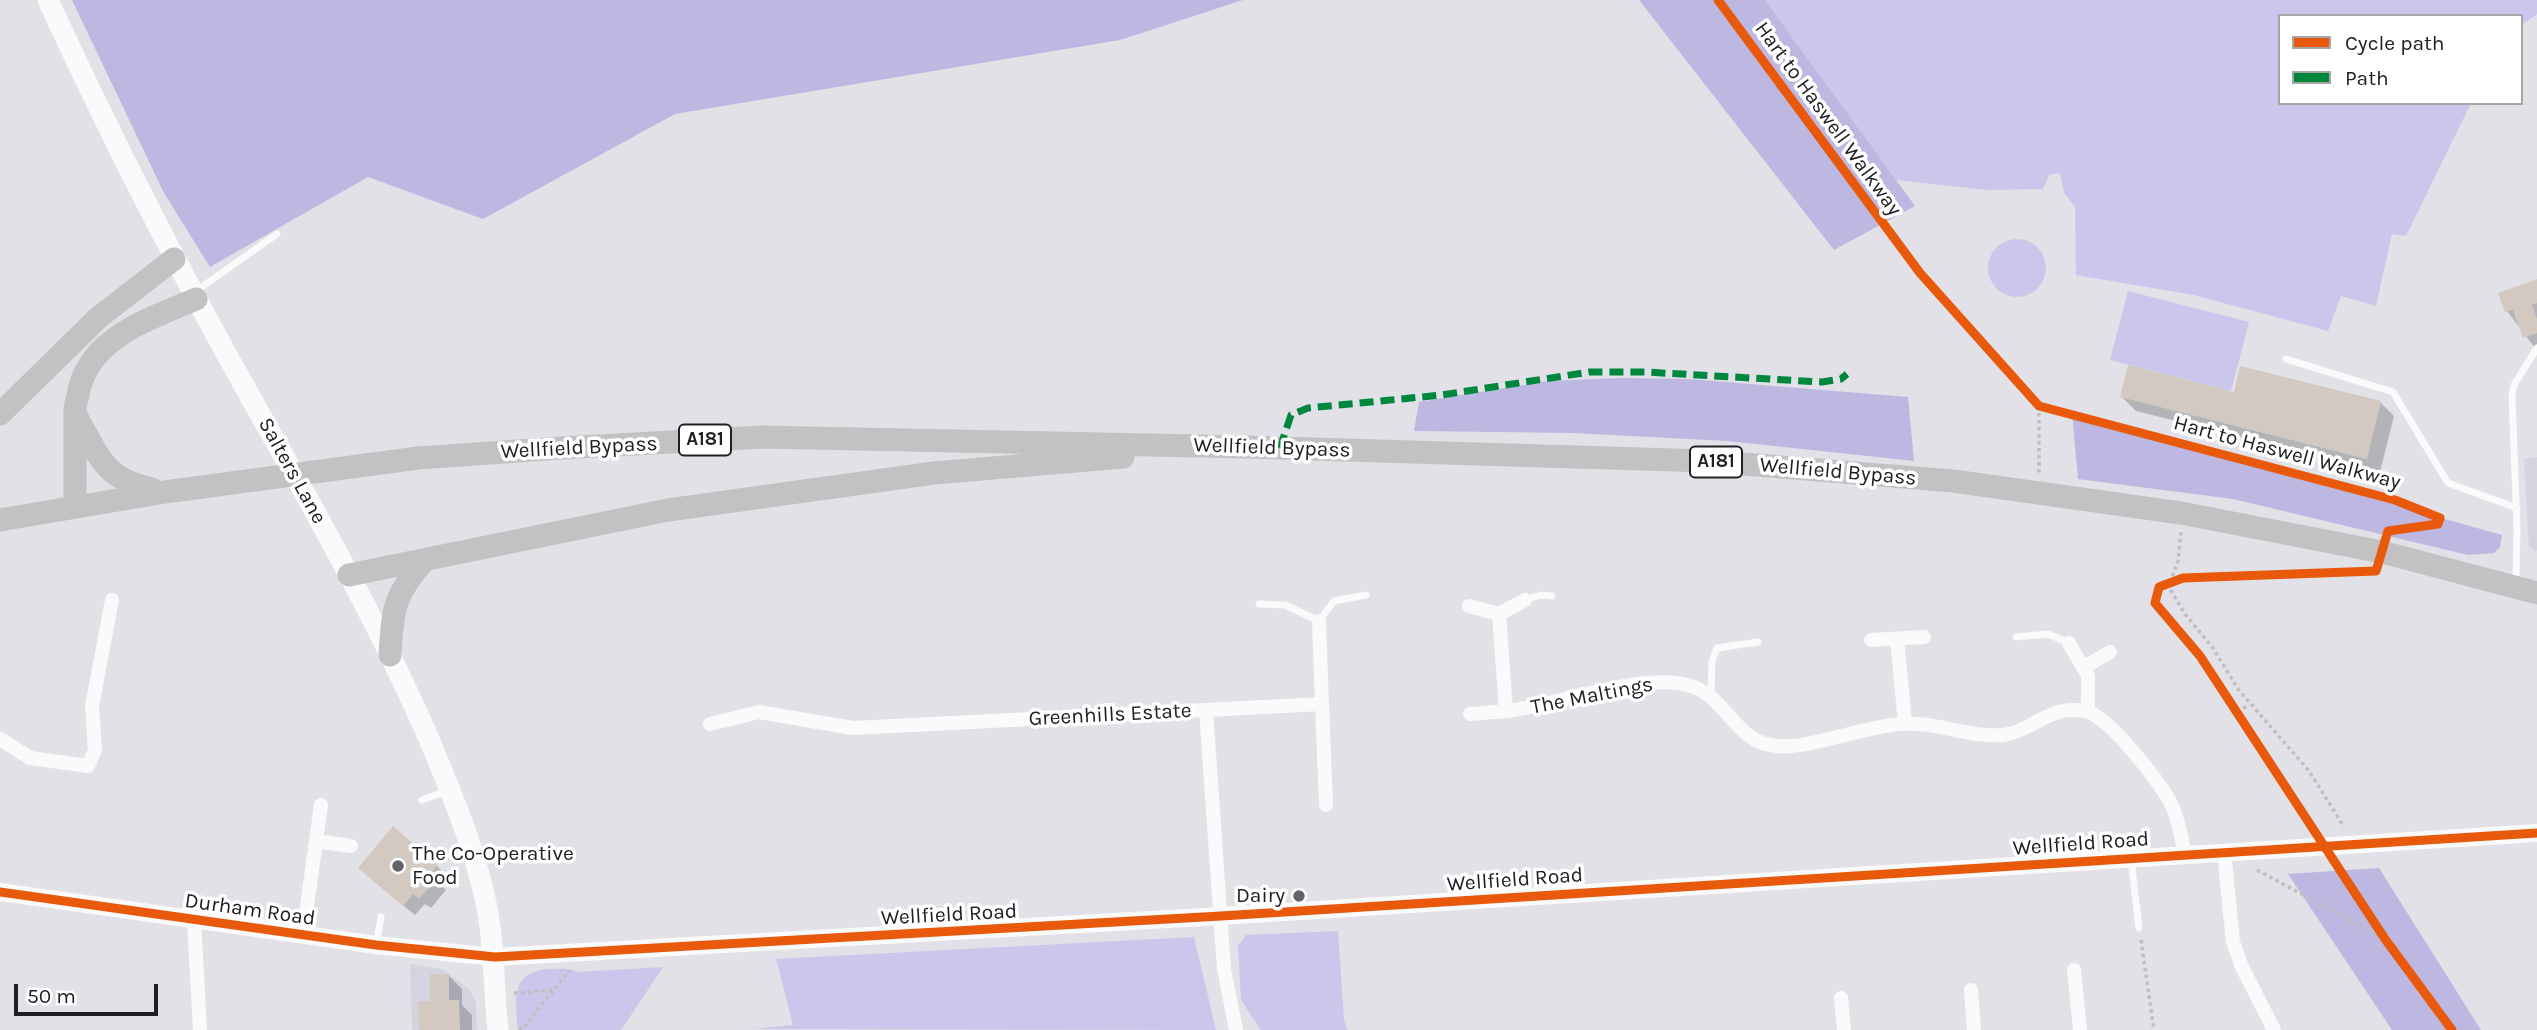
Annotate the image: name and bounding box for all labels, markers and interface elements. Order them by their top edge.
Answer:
legend [2278,14,2523,105]
street label: Hart to Haswell Walkway [1749,17,1907,221]
text: Cycle path [2345,31,2445,55]
text: Path [2345,66,2389,90]
street label: Hart to Haswell Walkway [2171,411,2403,495]
street label: Salters Lane [253,414,331,528]
road number: A181 [679,424,731,456]
street label: Wellfield Bypass [500,431,658,465]
street label: Wellfield Bypass [1193,433,1351,463]
road number: A181 [1690,446,1742,477]
street label: Wellfield Bypass [1759,453,1917,491]
street label: The Maltings [1529,672,1655,720]
street label: Greenhills Estate [1028,698,1192,732]
street label: Wellfield Road [2012,827,2150,861]
place label: The Co-Operative Food [412,841,574,891]
marker: The Co-Operative Food [390,858,406,874]
street label: Wellfield Road [1446,863,1584,897]
place label: Dairy [1236,883,1285,909]
street label: Durham Road [183,888,317,932]
marker: Dairy [1291,888,1307,904]
street label: Wellfield Road [880,899,1018,931]
scale bar [18,970,161,1014]
text: 50 m [27,984,76,1008]

